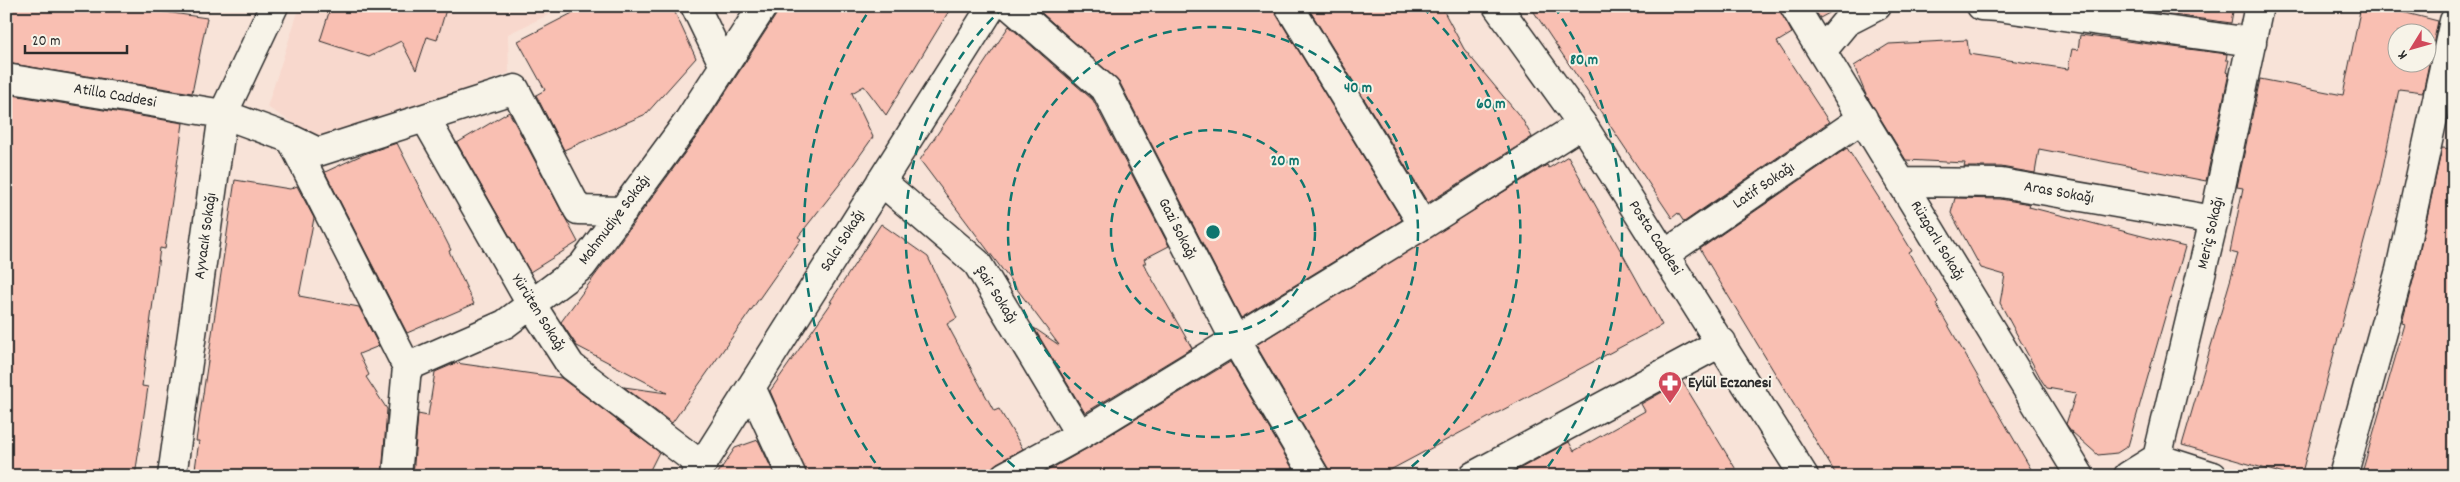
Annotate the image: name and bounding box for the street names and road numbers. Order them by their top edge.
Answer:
street label: Atilla Caddesi [72,77,158,115]
street label: Latif Sokağı [1728,157,1800,215]
street label: Mahmudiye Sokağı [573,170,657,270]
street label: Aras Sokağı [2022,176,2096,210]
street label: Ayvacık Sokağı [189,191,223,281]
street label: Gazi Sokağı [1152,194,1202,264]
street label: Meriç Sokağı [2192,195,2230,271]
street label: Posta Caddesi [1622,196,1688,280]
street label: Rüzgarlı Sokağı [1904,197,1970,285]
street label: Salcı Sokağı [815,205,871,277]
street label: Şair Sokağı [969,261,1023,329]
street label: Yürüten Sokağı [505,270,571,356]

